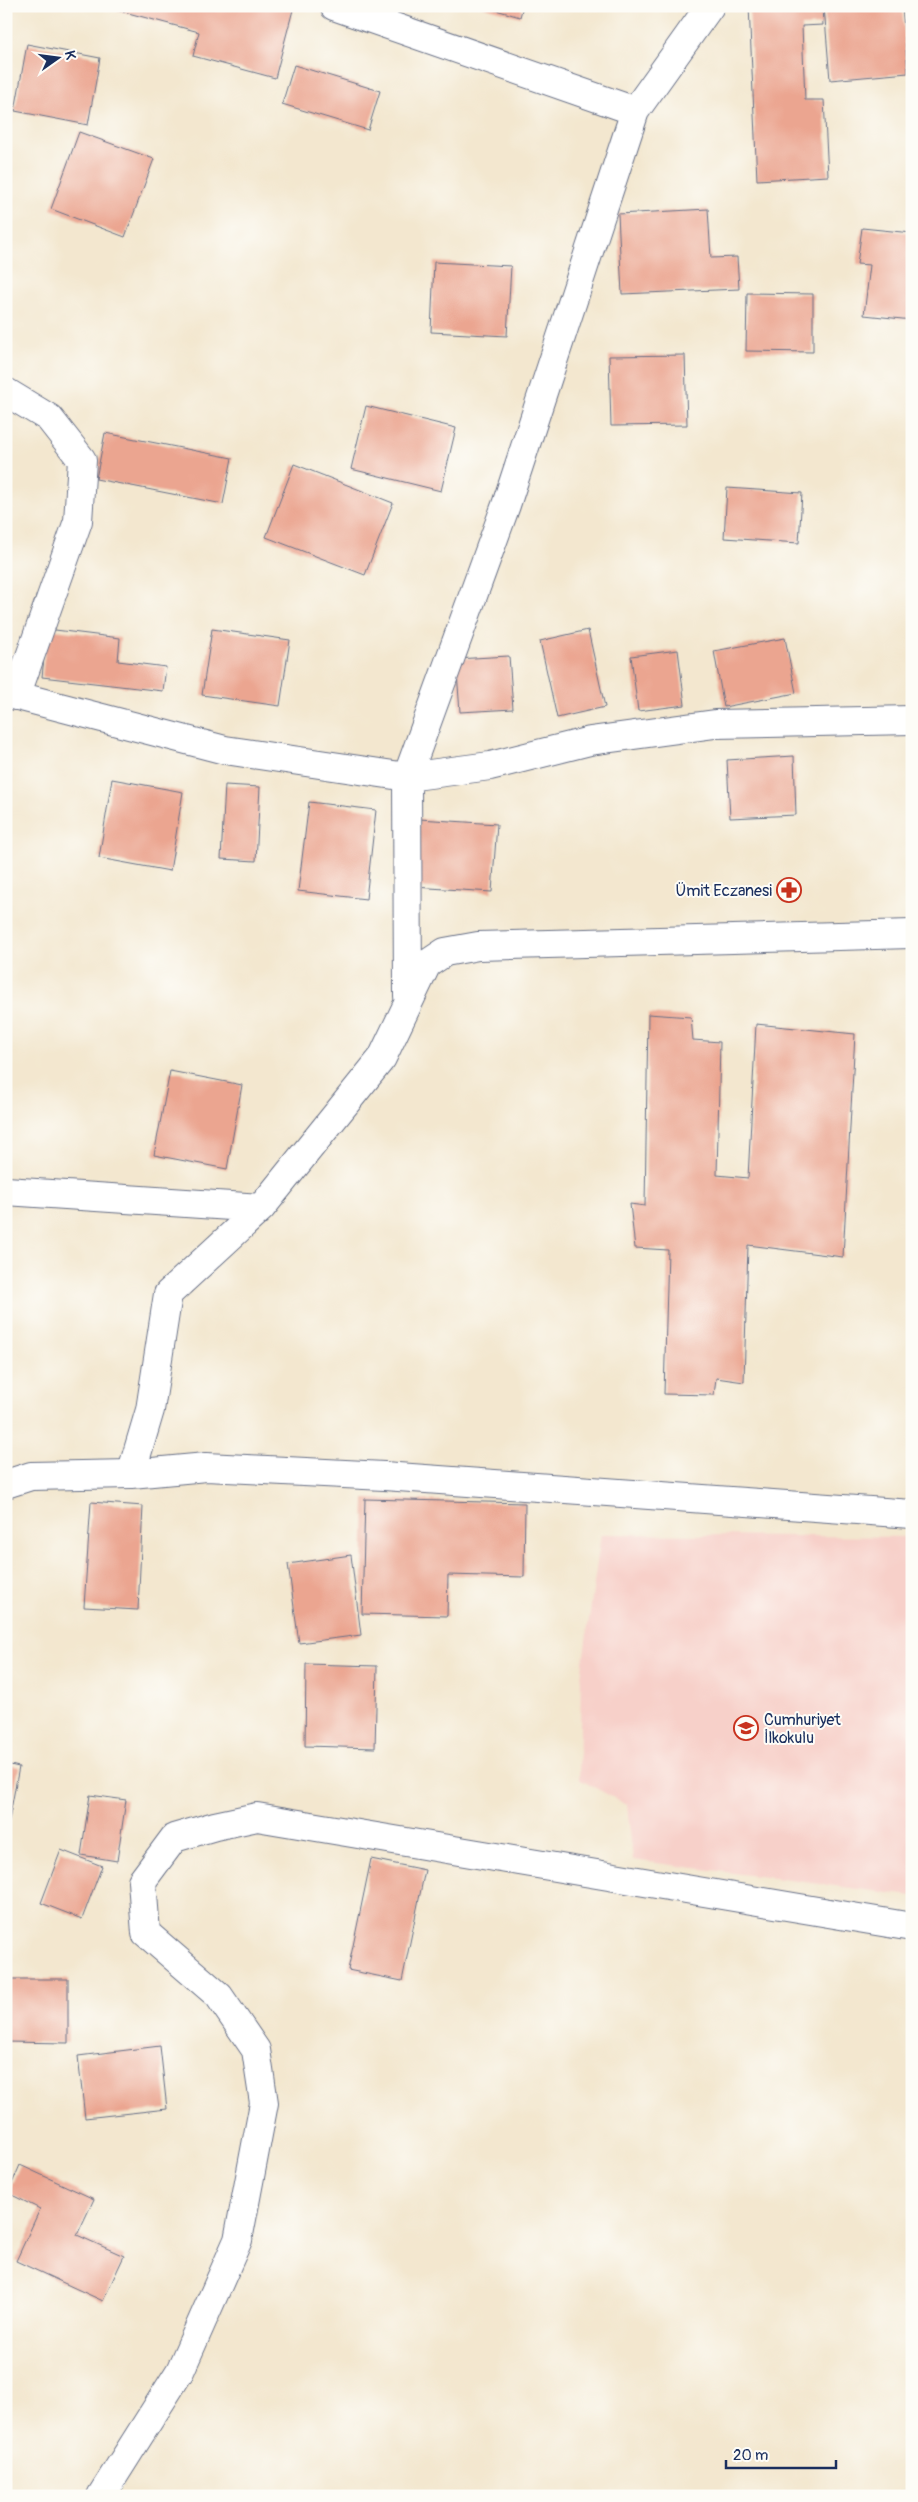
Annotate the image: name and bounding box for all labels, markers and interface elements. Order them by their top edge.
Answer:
north arrow [32,32,82,82]
text: K [61,49,80,62]
pharmacy icon: Ümit Eczanesi [776,877,802,903]
place label: Ümit Eczanesi [675,881,772,901]
place label: Cumhuriyet İlkokulu [764,1710,841,1748]
school or university icon: Cumhuriyet İlkokulu [733,1715,759,1741]
scale bar [726,2437,836,2469]
text: 20 m [733,2446,768,2465]

